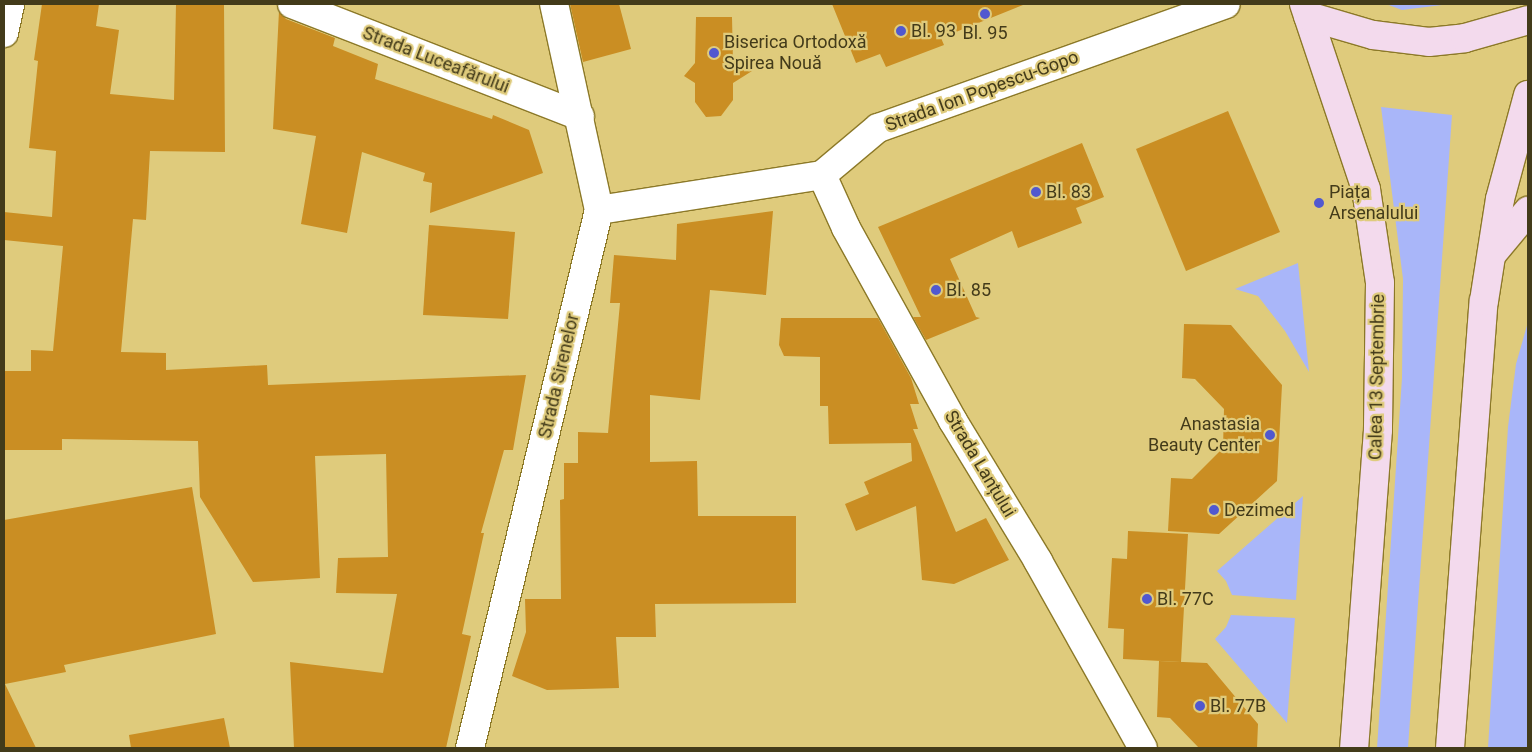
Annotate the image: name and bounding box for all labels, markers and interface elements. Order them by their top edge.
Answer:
marker: Bl. 95 [979,8,991,20]
place label: Bl. 93 [911,20,956,42]
street label: Strada Luceafărului [360,22,512,98]
place label: Bl. 95 [962,22,1008,44]
marker: Bl. 93 [895,25,907,37]
place label: Biserica Ortodoxă Spirea Nouă [724,32,866,74]
street label: Strada Ion Popescu-Gopo [883,46,1081,136]
marker: Biserica Ortodoxă Spirea Nouă [708,47,720,59]
place label: Bl. 83 [1046,181,1091,203]
place label: Piața Arsenalului [1329,182,1418,224]
marker: Bl. 83 [1030,186,1042,198]
marker: Piața Arsenalului [1313,197,1325,209]
place label: Bl. 85 [946,279,991,301]
marker: Bl. 85 [930,284,942,296]
street label: Calea 13 Septembrie [1365,294,1389,460]
street label: Strada Sirenelor [534,312,584,440]
street label: Strada Lanțului [940,407,1020,521]
place label: Anastasia Beauty Center [1148,414,1260,456]
marker: Anastasia Beauty Center [1264,429,1276,441]
place label: Dezimed [1224,499,1294,521]
marker: Dezimed [1208,504,1220,516]
place label: Bl. 77C [1157,588,1214,610]
marker: Bl. 77C [1141,593,1153,605]
place label: Bl. 77B [1210,695,1266,717]
marker: Bl. 77B [1194,700,1206,712]

